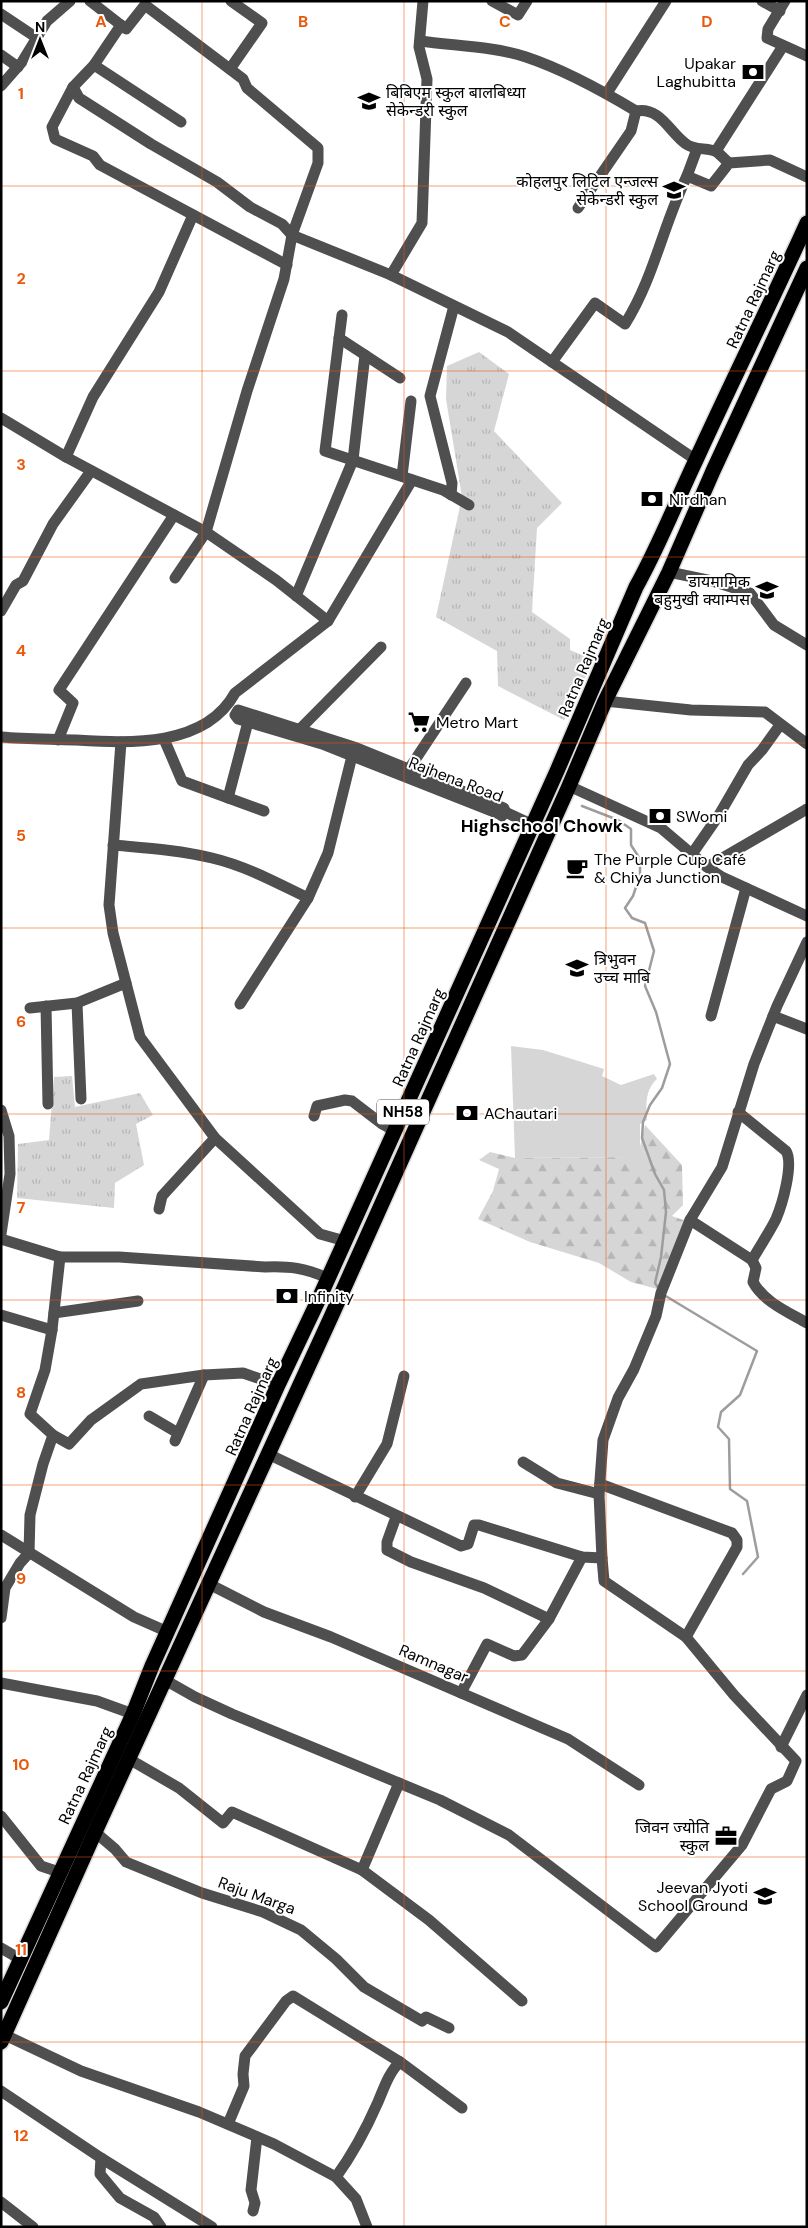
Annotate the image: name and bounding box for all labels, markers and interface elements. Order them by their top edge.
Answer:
text: A [95,11,107,32]
text: B [298,11,308,32]
text: C [499,11,511,32]
text: D [701,11,713,32]
north arrow [15,15,65,65]
text: N [35,18,45,36]
place label: Upakar Laghubitta [656,53,736,92]
bank icon: Upakar Laghubitta [740,59,766,85]
place label: बिबिएम स्कुल बालबिध्या सेकेन्डरी स्कुल [386,82,527,121]
text: 1 [18,83,24,104]
school or university icon: बिबिएम स्कुल बालबिध्या सेकेन्डरी स्कुल [356,88,382,114]
place label: कोहलपुर लिटिल एन्जल्स सेकेन्डरी स्कुल [516,171,659,210]
school or university icon: कोहलपुर लिटिल एन्जल्स सेकेन्डरी स्कुल [661,177,687,203]
street label: Ratna Rajmarg [722,247,785,352]
text: 2 [16,268,26,289]
text: 3 [16,454,26,475]
bank icon: Nirdhan [639,486,665,512]
place label: Nirdhan [669,489,727,510]
place label: डायमामिक बहुमुखी क्याम्पस [654,571,751,611]
school or university icon: डायमामिक बहुमुखी क्याम्पस [754,577,780,603]
street label: Ratna Rajmarg [553,614,614,720]
text: 4 [16,640,26,661]
supermarket icon: Metro Mart [406,709,432,735]
place label: Metro Mart [436,712,518,733]
street label: Rajhena Road [406,752,506,807]
bank icon: SWomi [647,803,673,829]
place label: SWomi [676,806,727,827]
district label: Highschool Chowk [461,814,624,838]
text: 5 [16,825,26,846]
place label: The Purple Cup Café & Chiya Junction [594,849,746,888]
cafe icon: The Purple Cup Café & Chiya Junction [564,855,590,881]
place label: त्रिभुवन उच्च माबि [594,949,651,988]
school or university icon: त्रिभुवन उच्च माबि [564,955,590,981]
street label: Ratna Rajmarg [387,985,450,1090]
text: 6 [16,1011,26,1032]
road number: NH58 [377,1100,429,1124]
bank icon: AChautari [454,1100,480,1126]
place label: AChautari [484,1103,557,1124]
text: 7 [17,1197,26,1218]
bank icon: Infinity [274,1283,300,1309]
place label: Infinity [304,1286,354,1307]
street label: Ratna Rajmarg [220,1354,283,1459]
text: 8 [16,1382,26,1403]
text: 9 [16,1568,26,1589]
street label: Ramnagar [396,1639,472,1688]
street label: Ratna Rajmarg [54,1723,117,1828]
text: 10 [12,1754,30,1775]
place label: जिवन ज्योति स्कुल [635,1817,710,1856]
office icon: जिवन ज्योति स्कुल [713,1823,739,1849]
street label: Raju Marga [215,1872,298,1919]
place label: Jeevan Jyoti School Ground [638,1877,748,1916]
school or university icon: Jeevan Jyoti School Ground [752,1883,778,1909]
text: 11 [15,1939,27,1960]
text: 12 [13,2125,29,2146]

